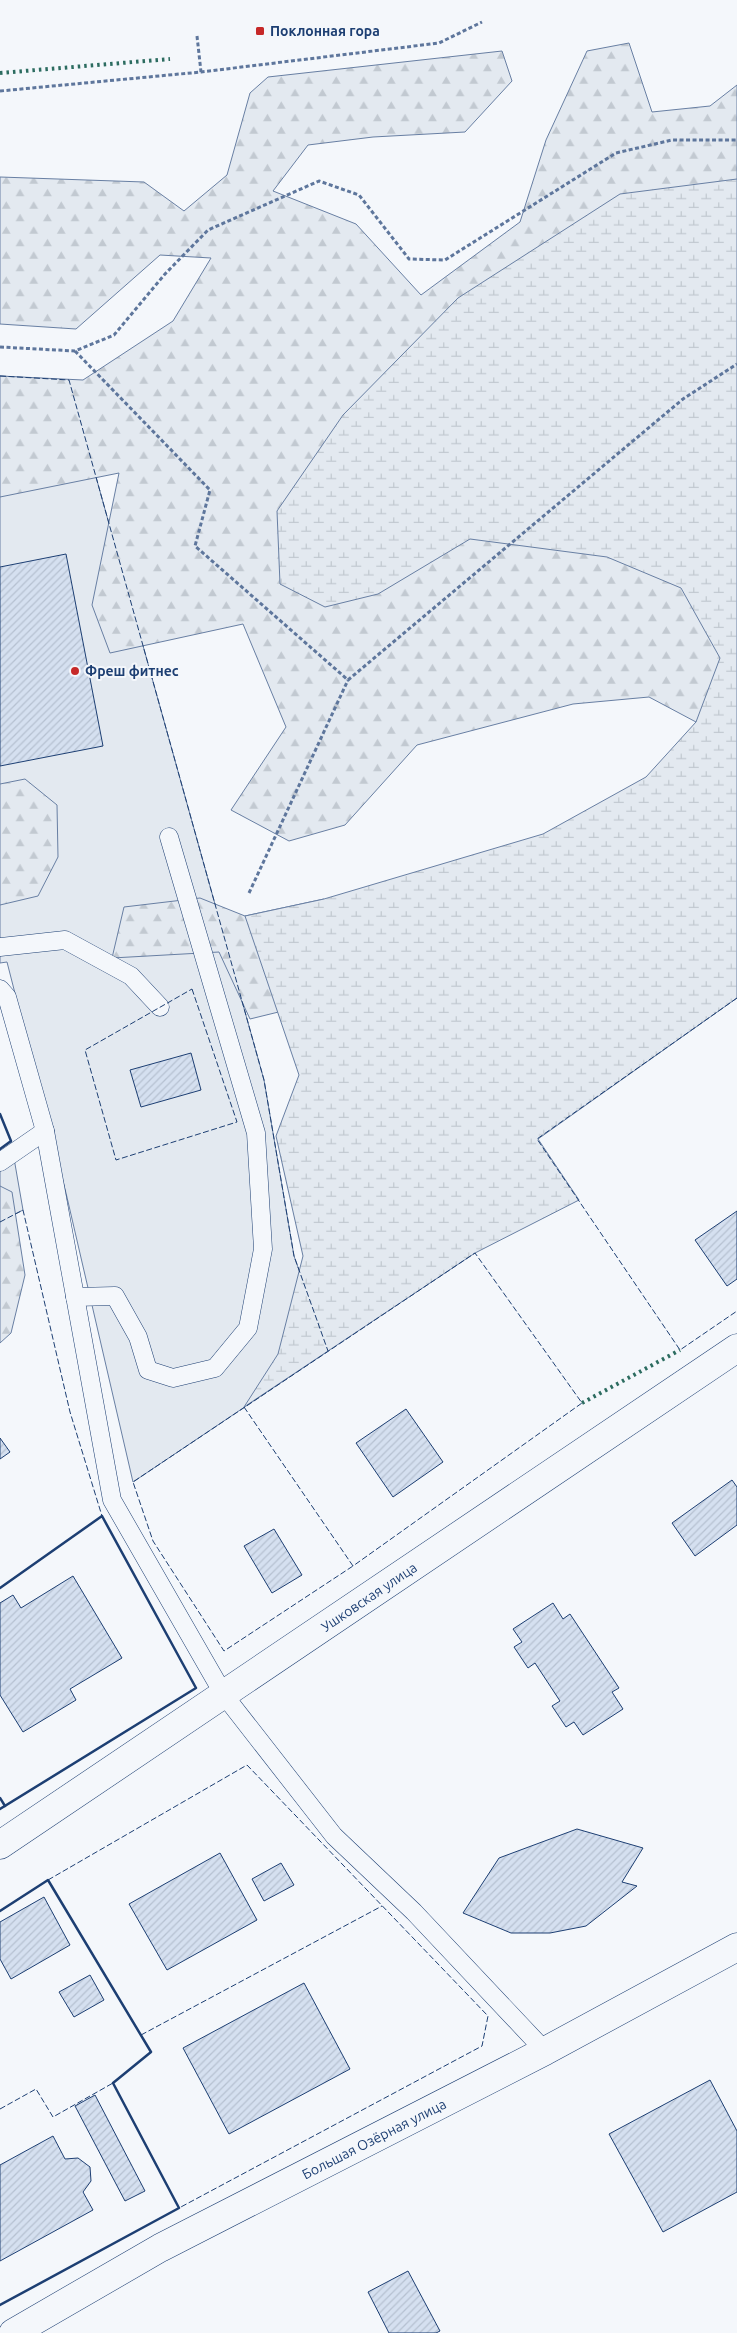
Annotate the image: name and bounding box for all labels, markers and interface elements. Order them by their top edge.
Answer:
place label: Поклонная гора [270,23,380,39]
marker: Поклонная гора [254,25,266,37]
place label: Фреш фитнес [85,663,179,679]
marker: Фреш фитнес [69,665,81,677]
street label: Ушковская улица [318,1559,420,1635]
street label: Большая Озёрная улица [299,2096,449,2182]

